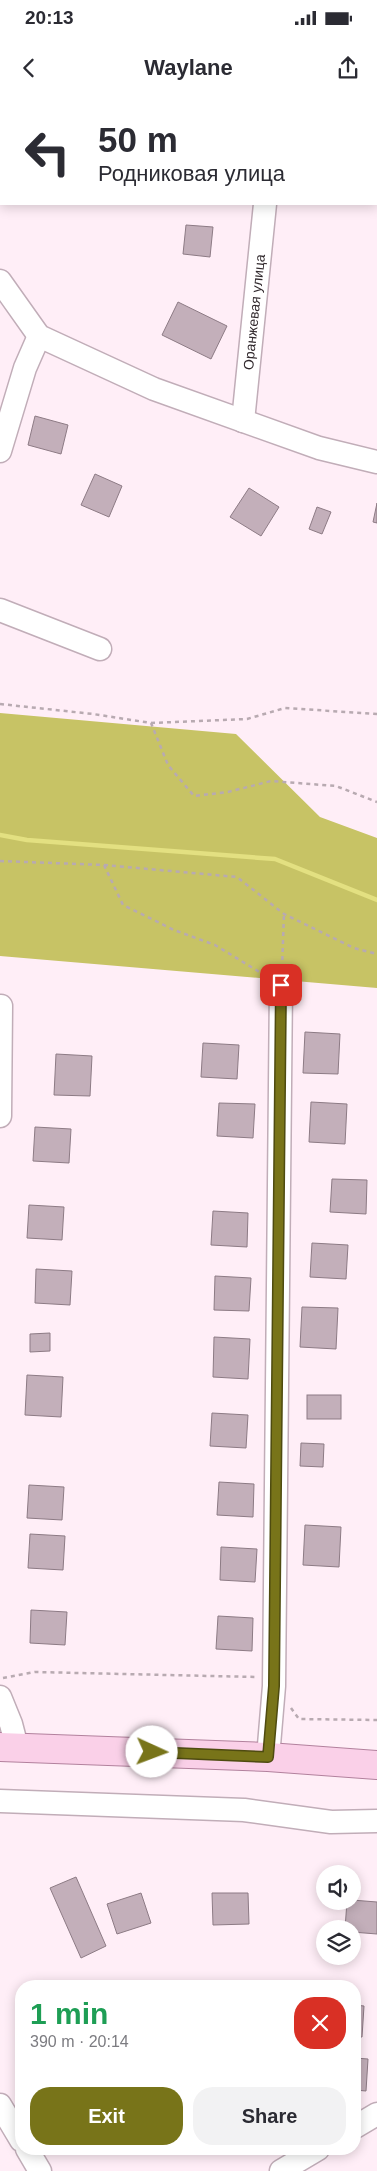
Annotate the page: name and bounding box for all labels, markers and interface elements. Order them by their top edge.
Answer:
text: 20:13 [25,7,74,28]
icon: back [15,54,43,82]
icon: share [334,54,362,82]
text: Waylane [144,55,233,80]
icon: left [15,120,80,185]
text: 50 m [98,120,178,159]
text: Родниковая улица [98,161,285,186]
street label: Оранжевая улица [240,253,268,371]
pin [260,964,302,1006]
icon: arrive [267,971,295,999]
position arrow [125,1725,177,1777]
map controls [316,1865,361,1965]
button: sound [316,1865,361,1910]
button: layers [316,1920,361,1965]
text: 1 min [30,1997,108,2030]
button: close [294,1997,346,2049]
text: 390 m · 20:14 [30,2033,129,2050]
button: Exit [30,2087,183,2145]
button: Share [193,2087,346,2145]

